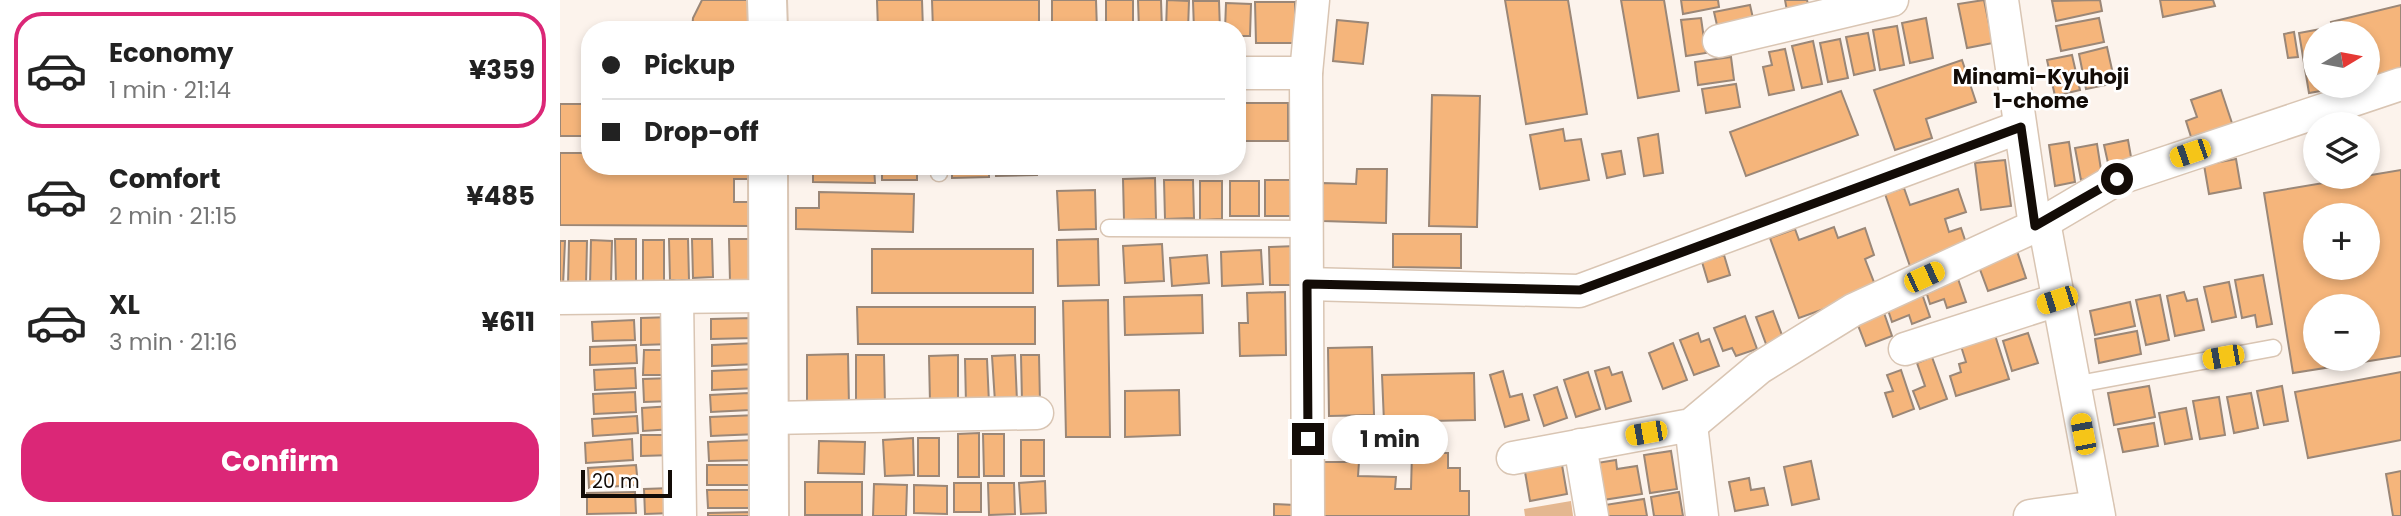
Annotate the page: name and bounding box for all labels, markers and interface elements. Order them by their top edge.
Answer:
north arrow [2303,21,2380,98]
map controls [2303,21,2380,371]
text: Economy [109,35,233,71]
icon: car [25,39,88,102]
text: Pickup [644,47,735,83]
text: ¥359 [469,52,535,88]
district label: Minami-Kyuhoji 1-chome [1953,62,2129,115]
text: 1 min · 21:14 [109,74,231,106]
button: layers [2303,112,2380,189]
text: Drop-off [644,114,759,150]
car [2167,136,2214,170]
text: Comfort [109,161,221,197]
route start [2101,163,2133,195]
icon: car [25,165,88,228]
text: ¥485 [466,178,535,214]
text: 2 min · 21:15 [109,200,237,232]
button: + [2303,203,2380,280]
car [1901,259,1948,295]
car [2034,284,2081,316]
text: XL [109,287,140,323]
icon: car [25,291,88,354]
button: − [2303,294,2380,371]
text: ¥611 [481,304,535,340]
text: 3 min · 21:16 [109,326,237,358]
car [2201,343,2246,371]
car [2069,411,2098,457]
callout: 1 min [1332,414,1448,464]
car [1624,419,1669,447]
button: Confirm [21,422,539,502]
route end [1292,423,1324,455]
text: 1 min [1360,423,1420,455]
scale bar [581,467,672,499]
text: 20 m [592,468,640,495]

